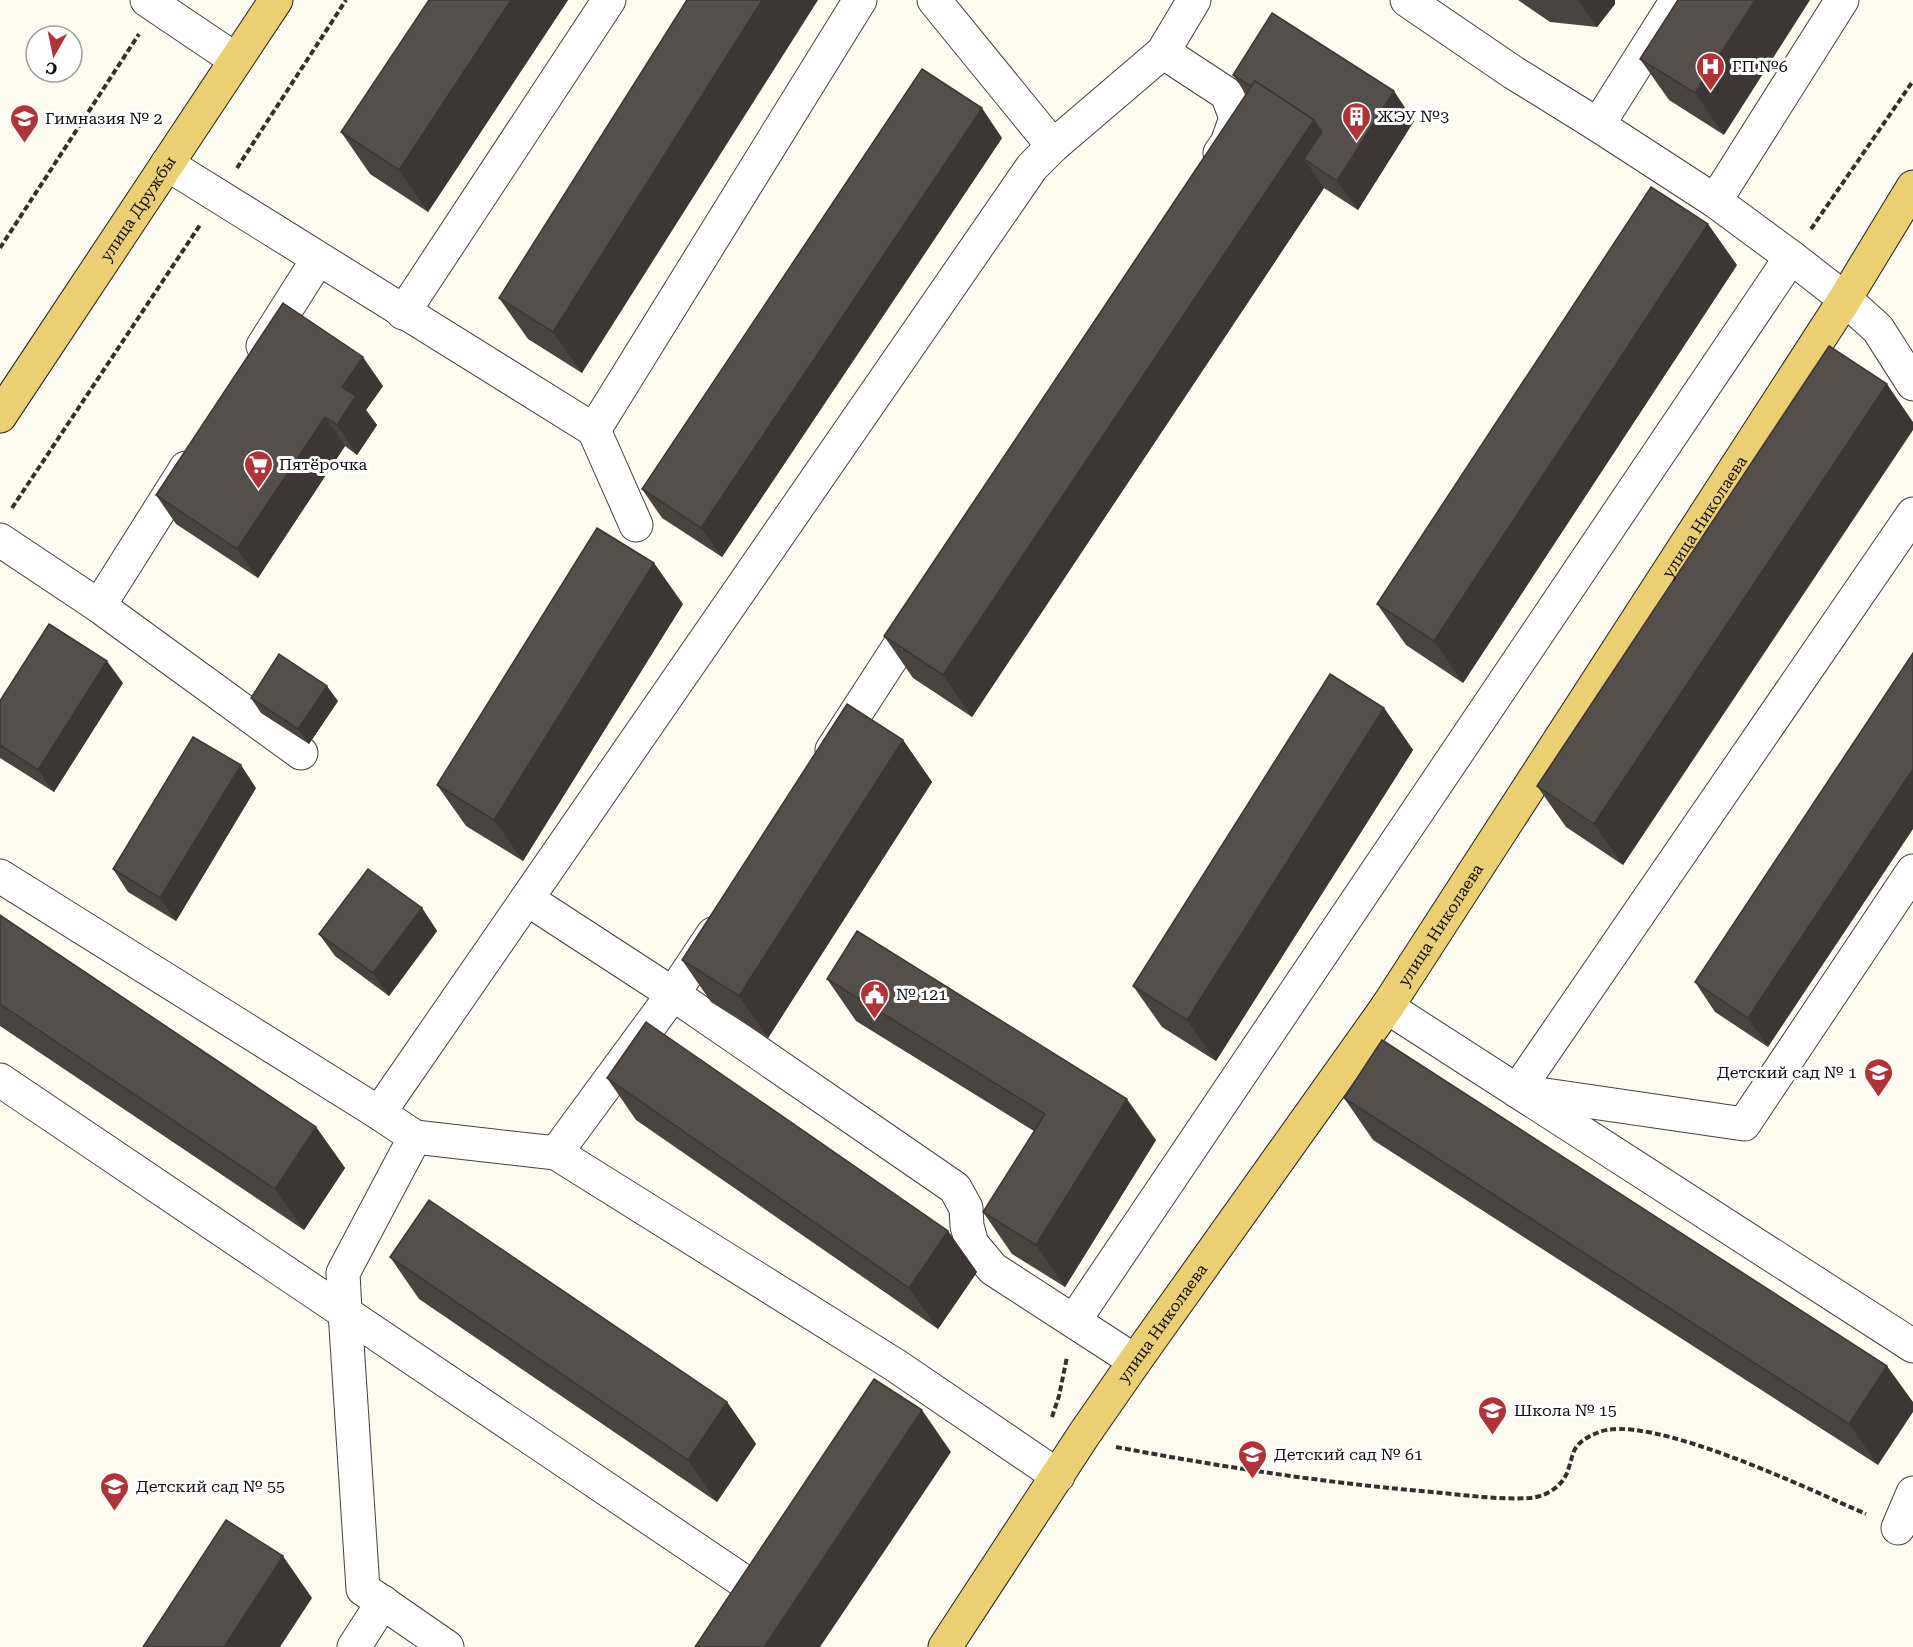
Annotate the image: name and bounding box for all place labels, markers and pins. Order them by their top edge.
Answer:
hospital icon: ГП №6 [1695,50,1727,92]
place label: ГП №6 [1732,57,1788,76]
building icon: ЖЭУ №3 [1340,100,1372,142]
school or university icon: Гимназия № 2 [8,102,40,144]
place label: ЖЭУ №3 [1377,107,1449,126]
place label: Гимназия № 2 [45,109,163,128]
supermarket icon: Пятёрочка [242,448,274,490]
place label: Пятёрочка [279,455,367,474]
public building icon: № 121 [859,978,891,1020]
place label: № 121 [896,985,947,1004]
school or university icon: Детский сад № 1 [1862,1056,1894,1098]
place label: Детский сад № 1 [1717,1063,1857,1082]
school or university icon: Школа № 15 [1477,1394,1509,1436]
place label: Школа № 15 [1514,1401,1617,1420]
school or university icon: Детский сад № 61 [1237,1438,1269,1480]
place label: Детский сад № 61 [1274,1445,1423,1464]
school or university icon: Детский сад № 55 [99,1470,131,1512]
place label: Детский сад № 55 [136,1477,285,1496]

